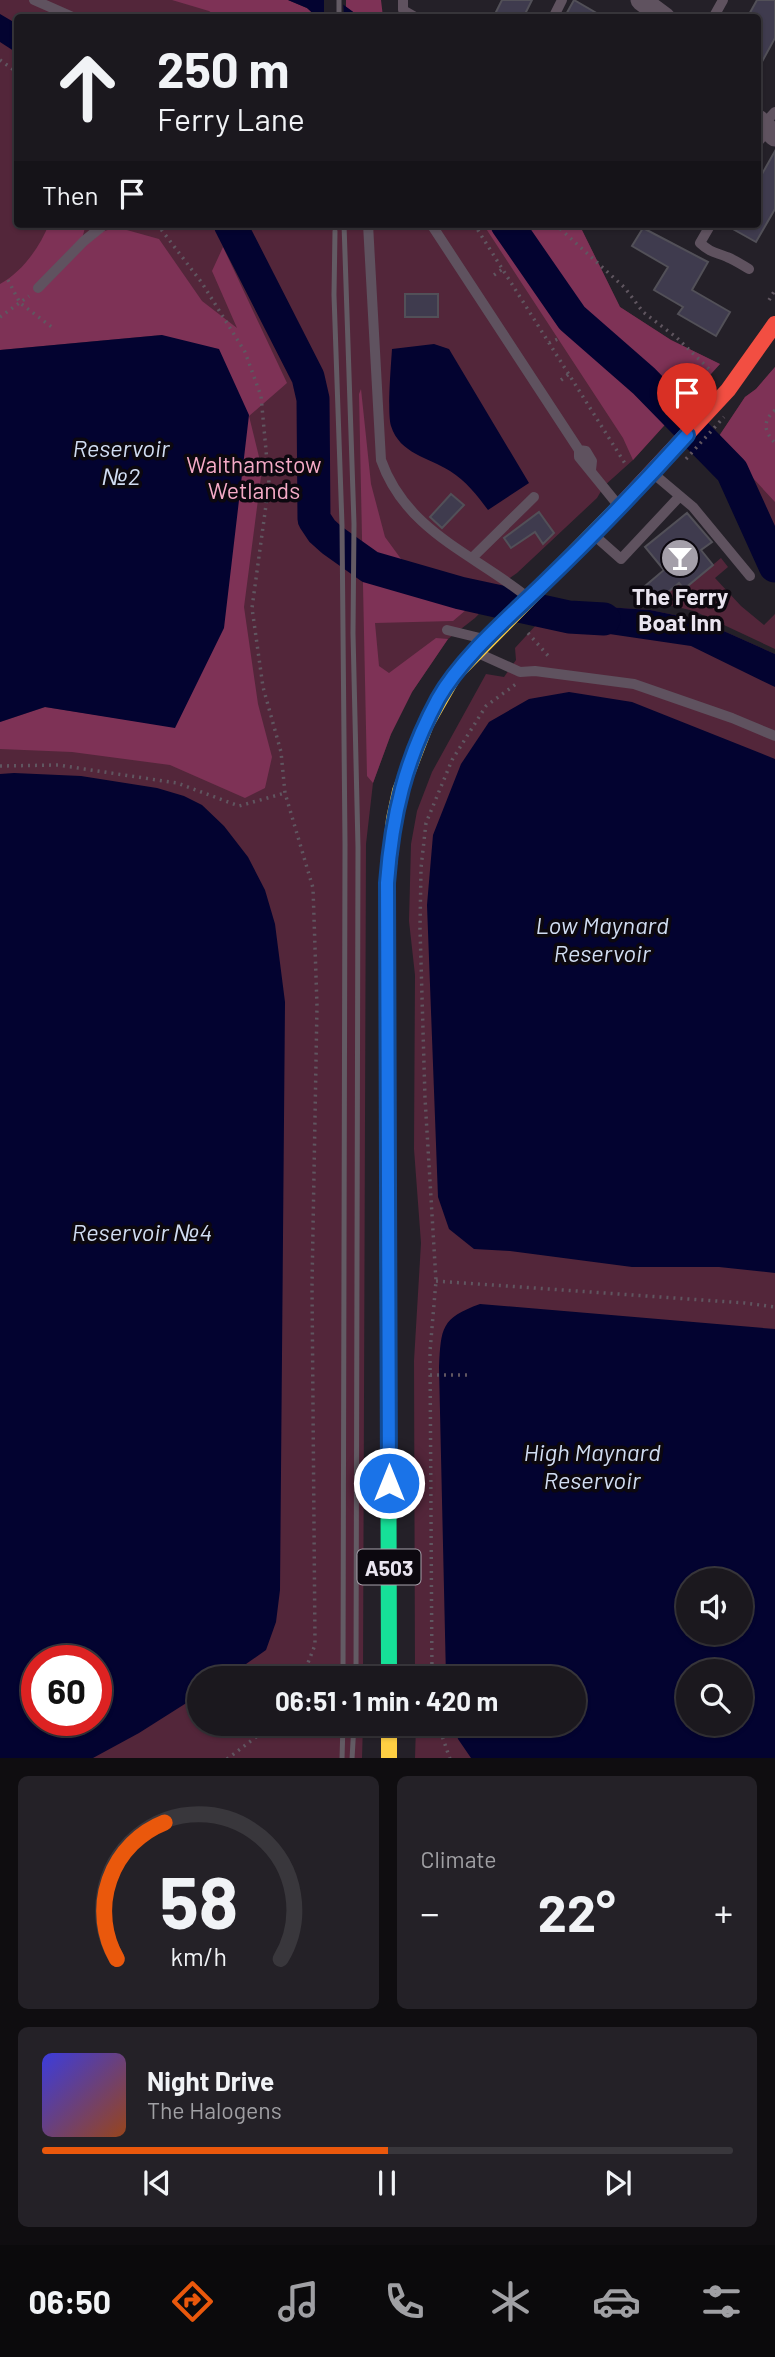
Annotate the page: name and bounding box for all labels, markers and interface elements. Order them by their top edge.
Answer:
text: 250 m [157,39,290,98]
icon: ahead [42,42,133,133]
text: Ferry Lane [157,99,305,137]
icon: arrive [113,175,151,213]
text: Then [42,179,99,210]
pin [657,363,717,435]
icon: arrive [668,374,706,412]
water label: Reservoir №2 [73,433,171,490]
park label: Walthamstow Wetlands [186,450,322,504]
bar icon: The Ferry Boat Inn [659,537,701,579]
place label: The Ferry Boat Inn [632,582,729,636]
water label: Low Maynard Reservoir [535,910,669,967]
water label: Reservoir №4 [72,1217,212,1246]
water label: High Maynard Reservoir [523,1437,661,1494]
position arrow [352,1446,426,1520]
road number: A503 [358,1550,420,1584]
map controls [676,1568,753,1736]
button: sound [676,1568,753,1645]
speed limit sign: 60 [21,1645,112,1736]
button: search [676,1659,753,1736]
text: 06:51 · 1 min · 420 m [275,1685,498,1716]
text: Climate [421,1845,497,1873]
text: 58 [159,1856,238,1944]
text: 22° [538,1880,616,1942]
text: − [421,1889,440,1935]
text: + [714,1889,733,1935]
text: km/h [170,1940,227,1970]
text: Night Drive [147,2065,274,2096]
text: The Halogens [147,2096,282,2124]
icon: previous [138,2164,176,2202]
icon: pause [368,2164,406,2202]
icon: next [599,2164,637,2202]
icon: directions [168,2277,217,2326]
icon: music [274,2277,323,2326]
icon: phone [380,2277,429,2326]
icon: climate [486,2277,535,2326]
icon: car [592,2277,641,2326]
icon: filters [697,2277,746,2326]
text: 06:50 [28,2282,111,2320]

